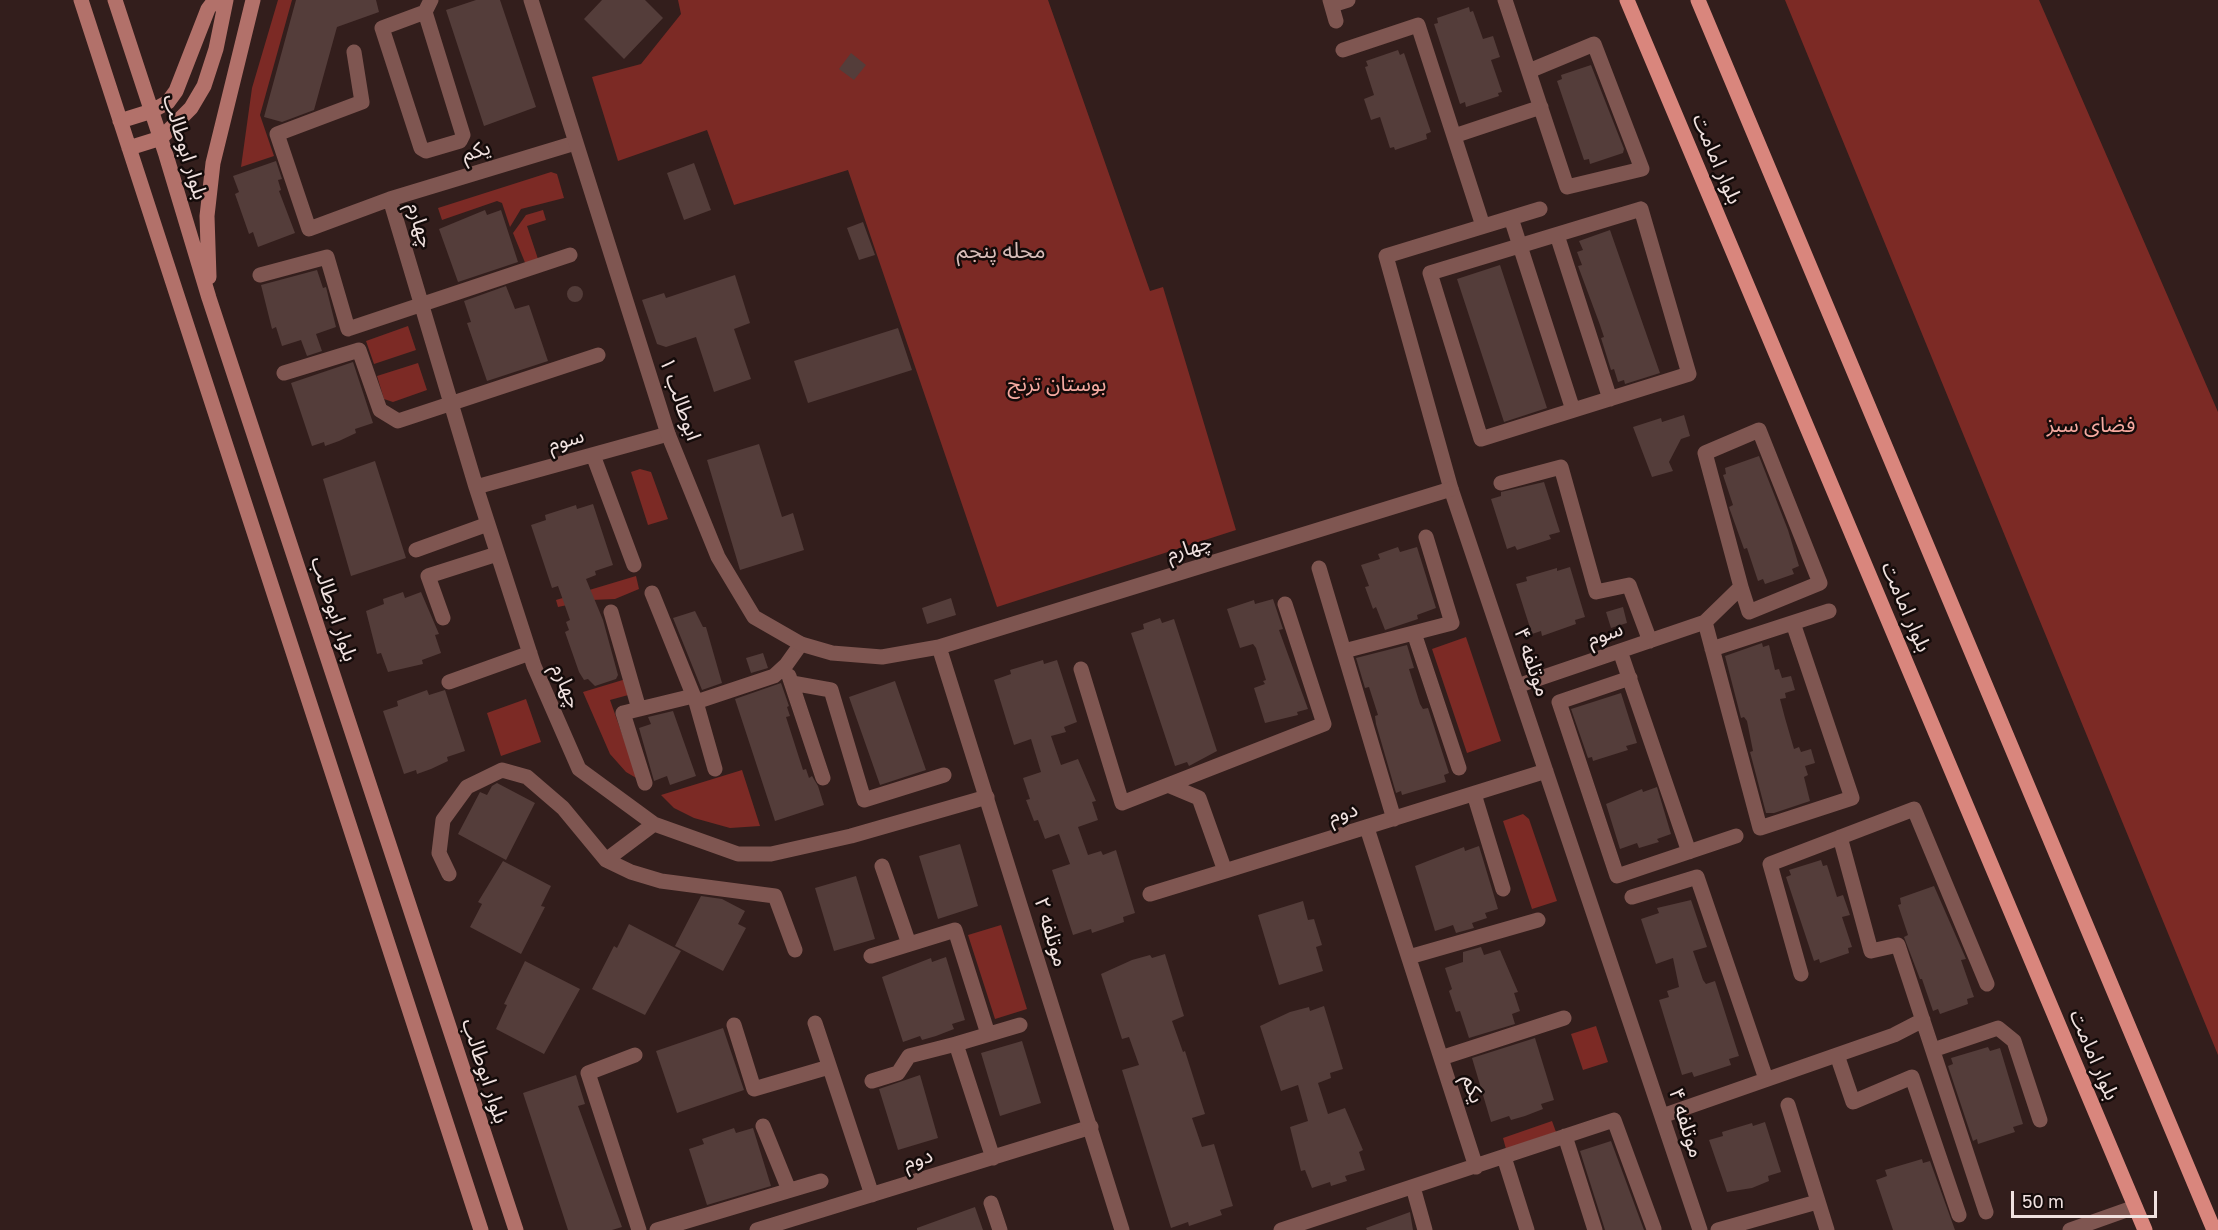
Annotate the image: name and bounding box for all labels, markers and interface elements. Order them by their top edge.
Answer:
street label: بلوار ابوطالب [157,91,213,203]
street label: بلوار امامت [1687,110,1747,208]
street label: یکم [459,135,493,167]
street label: چهارم [401,199,439,251]
district label: محله پنجم [957,238,1045,264]
street label: ابوطالب ۱ [654,354,706,444]
park label: بوستان ترنج [1008,371,1106,397]
park label: فضای سبز [2047,412,2135,438]
street label: سوم [545,423,587,457]
street label: چهارم [1163,529,1215,567]
street label: بلوار ابوطالب [305,553,363,665]
street label: بلوار امامت [1876,558,1936,656]
street label: سوم [1584,616,1626,652]
street label: موتلفه ۴ [1508,624,1556,700]
street label: چهارم [545,660,587,712]
street label: دوم [1325,797,1361,829]
street label: موتلفه ۲ [1029,894,1073,970]
street label: بلوار امامت [2064,1006,2124,1104]
street label: بلوار ابوطالب [456,1015,514,1127]
street label: یکم [1457,1071,1489,1107]
street label: موتلفه ۴ [1663,1085,1709,1161]
street label: دوم [900,1143,936,1175]
scale bar [2014,1179,2160,1217]
text: 50 m [2022,1190,2064,1212]

